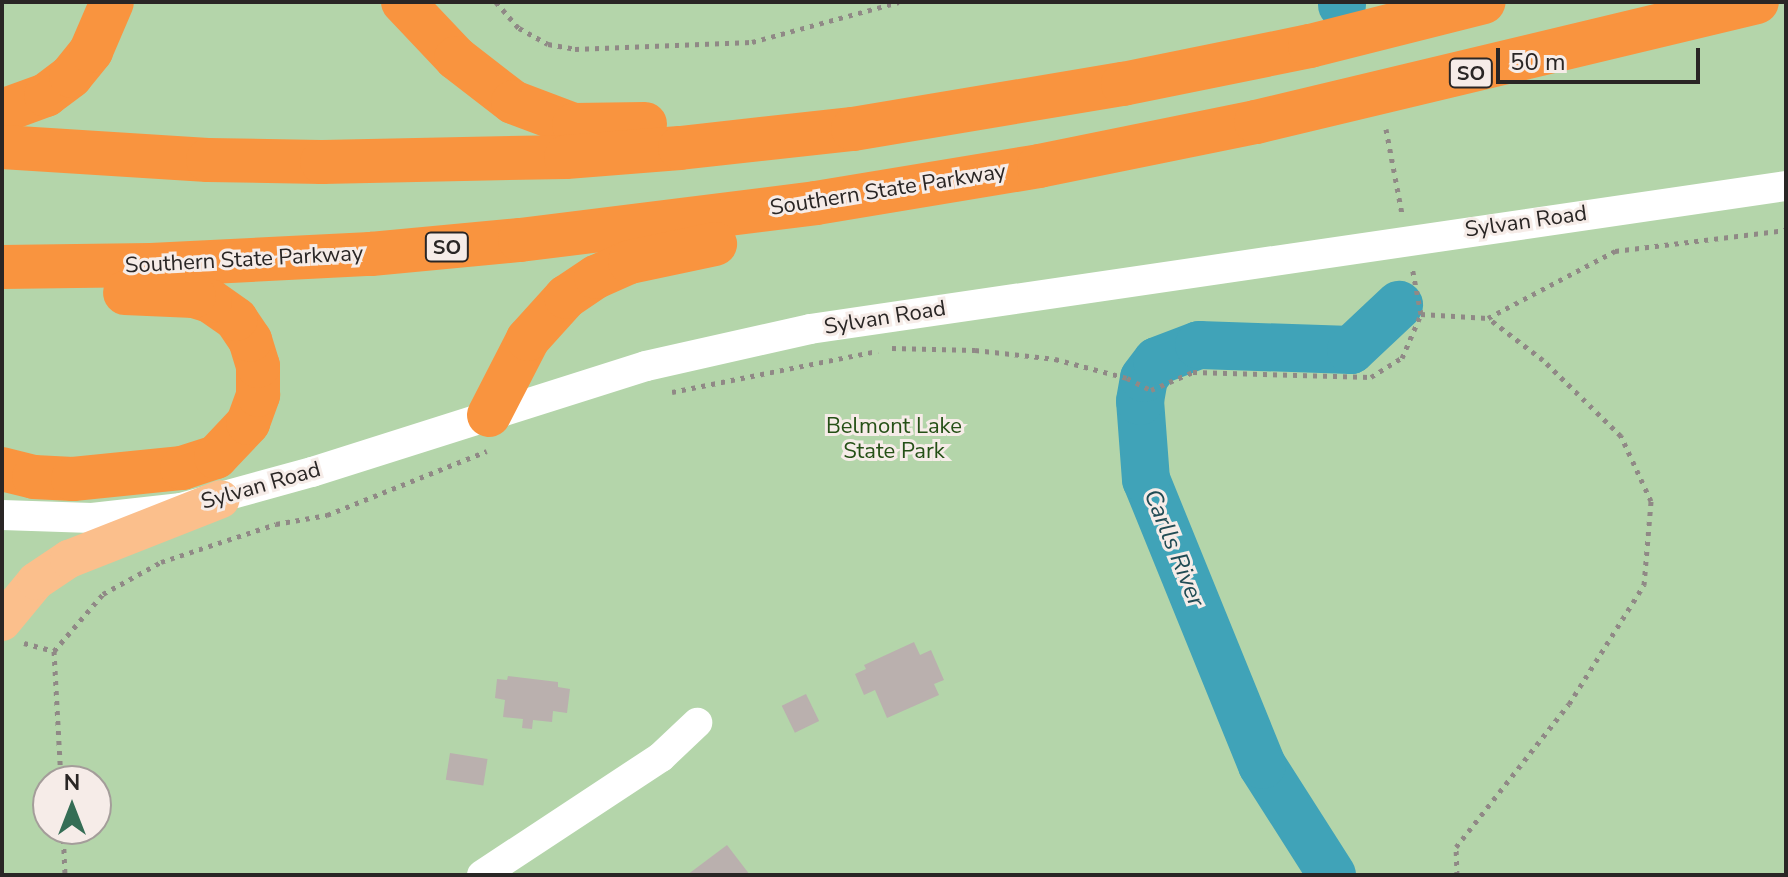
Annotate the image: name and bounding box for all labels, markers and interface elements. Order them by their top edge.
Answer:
scale bar [1500,32,1704,82]
text: 50 m [1510,46,1566,78]
road number: SO [1447,57,1495,89]
street label: Southern State Parkway [768,158,1008,222]
street label: Sylvan Road [1463,200,1589,244]
road number: SO [423,231,471,263]
street label: Southern State Parkway [124,241,364,279]
street label: Sylvan Road [822,295,948,341]
park label: Belmont Lake State Park [826,413,962,464]
street label: Sylvan Road [198,456,324,516]
water label: Carlls River [1137,485,1211,611]
north arrow [32,765,112,845]
text: N [64,768,80,798]

